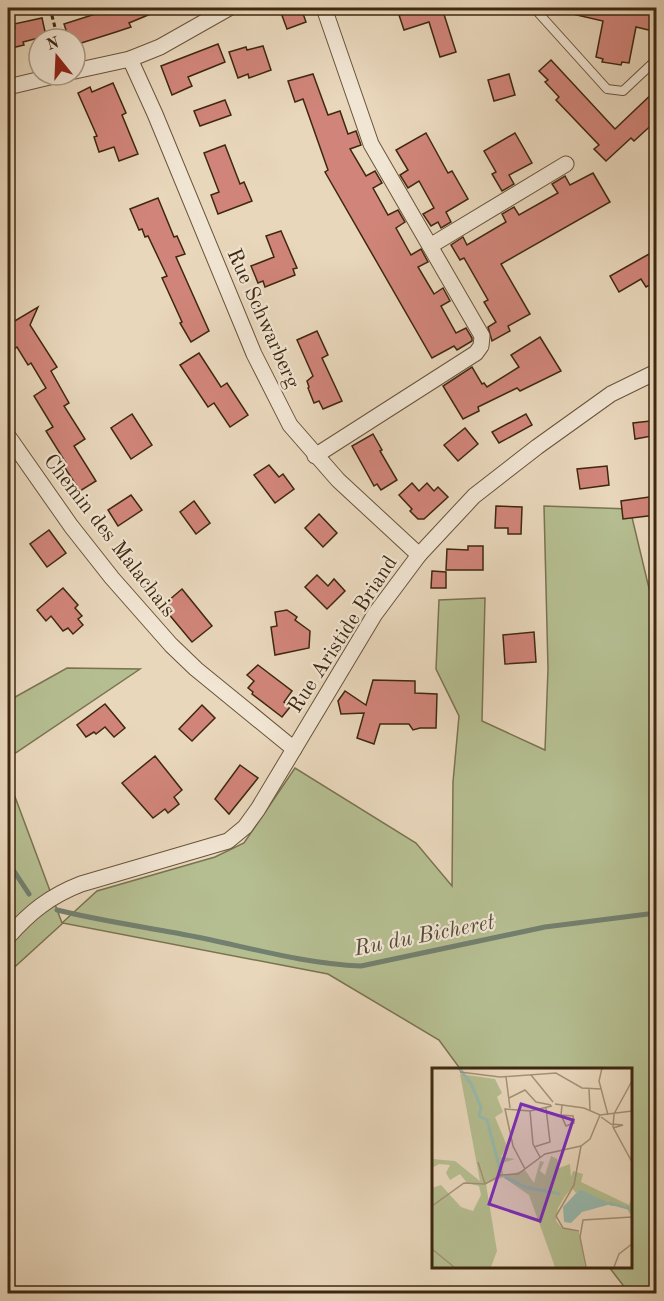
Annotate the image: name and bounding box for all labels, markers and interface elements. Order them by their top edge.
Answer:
north arrow [27,27,87,87]
text: N [45,35,62,54]
street label: Rue Schwarberg [222,246,303,392]
street label: Chemin des Malachais [39,451,179,621]
street label: Rue Aristide Briand [285,553,402,717]
water label: Ru du Bicheret [351,911,497,961]
inset map [432,1068,631,1268]

